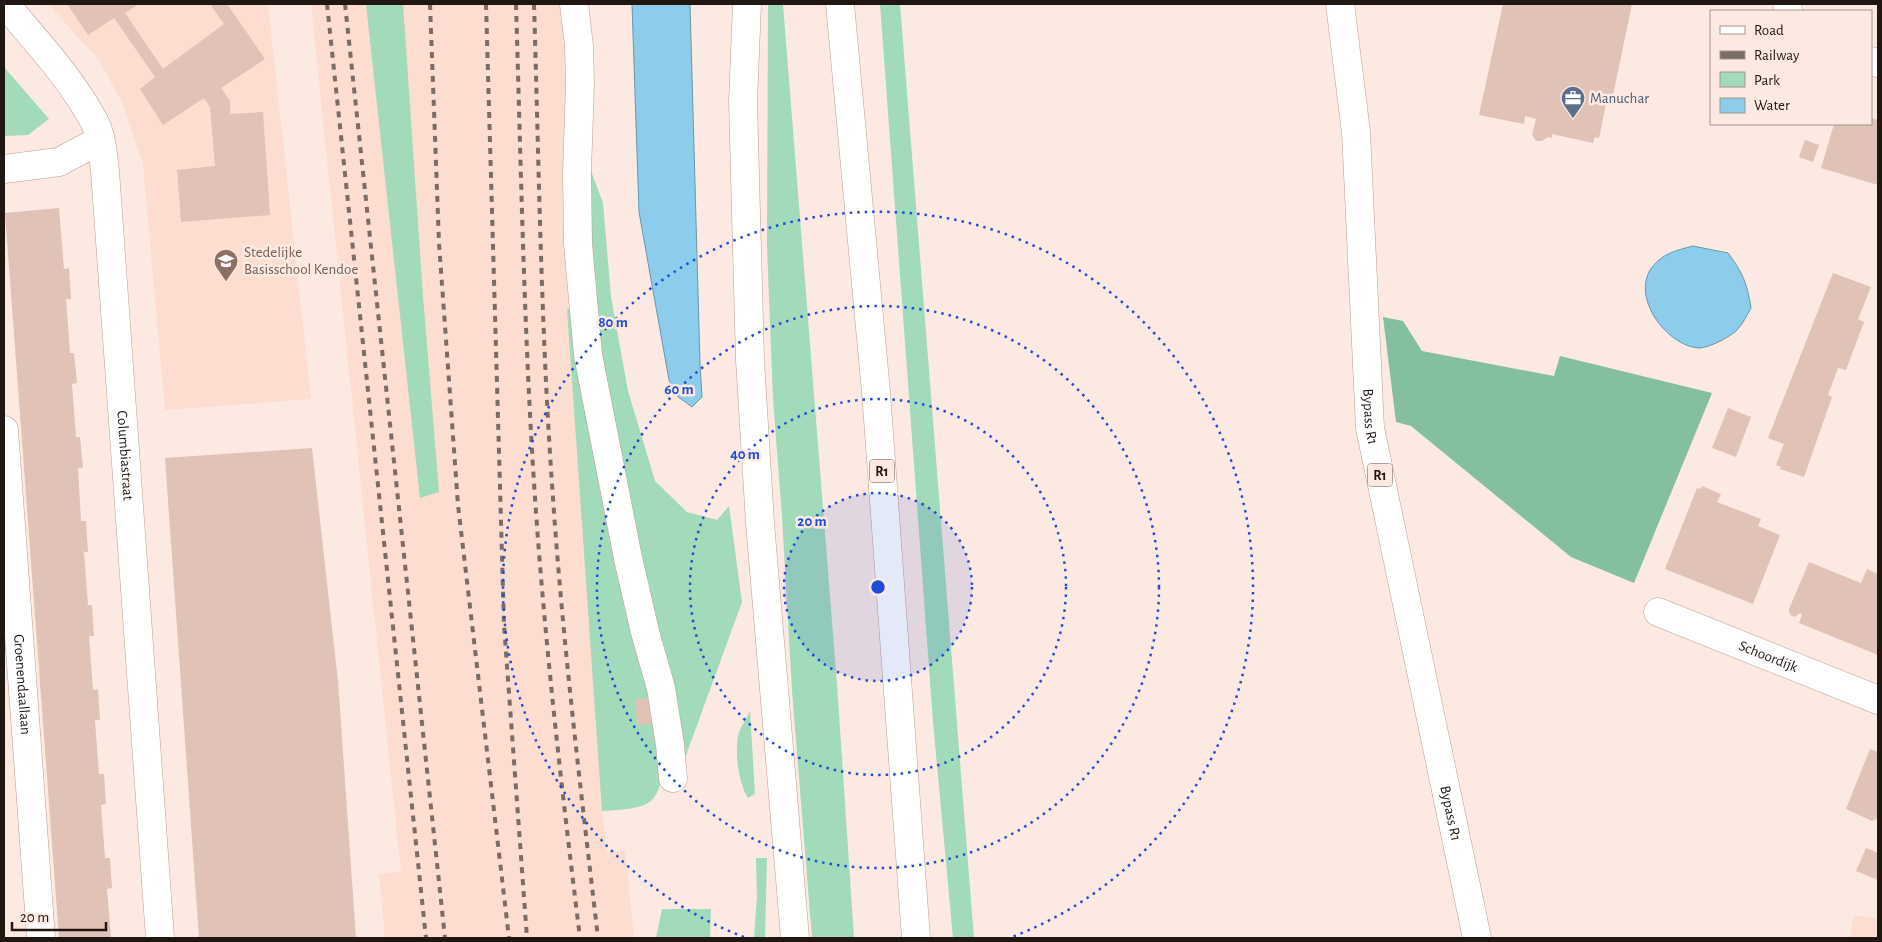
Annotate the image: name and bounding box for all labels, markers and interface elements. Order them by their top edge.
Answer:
legend [1710,10,1872,125]
text: Road [1754,23,1784,38]
text: Railway [1754,48,1800,63]
text: Park [1754,73,1780,88]
office icon: Manuchar [1560,85,1586,119]
place label: Manuchar [1590,91,1649,106]
text: Water [1754,98,1790,113]
place label: Stedelijke Basisschool Kendoe [244,245,358,277]
school or university icon: Stedelijke Basisschool Kendoe [213,248,239,282]
text: 80 m [598,315,628,330]
text: 60 m [664,382,694,397]
street label: Bypass R1 [1360,388,1380,446]
street label: Columbiastraat [114,410,136,501]
text: 40 m [730,447,760,462]
road number: R1 [870,460,894,482]
road number: R1 [1368,464,1392,486]
text: 20 m [797,514,827,529]
centre of rings [869,578,887,596]
street label: Groenendaallaan [11,634,33,735]
street label: Schoordijk [1737,638,1800,675]
street label: Bypass R1 [1437,784,1463,842]
scale bar [12,900,106,932]
text: 20 m [20,910,49,925]

